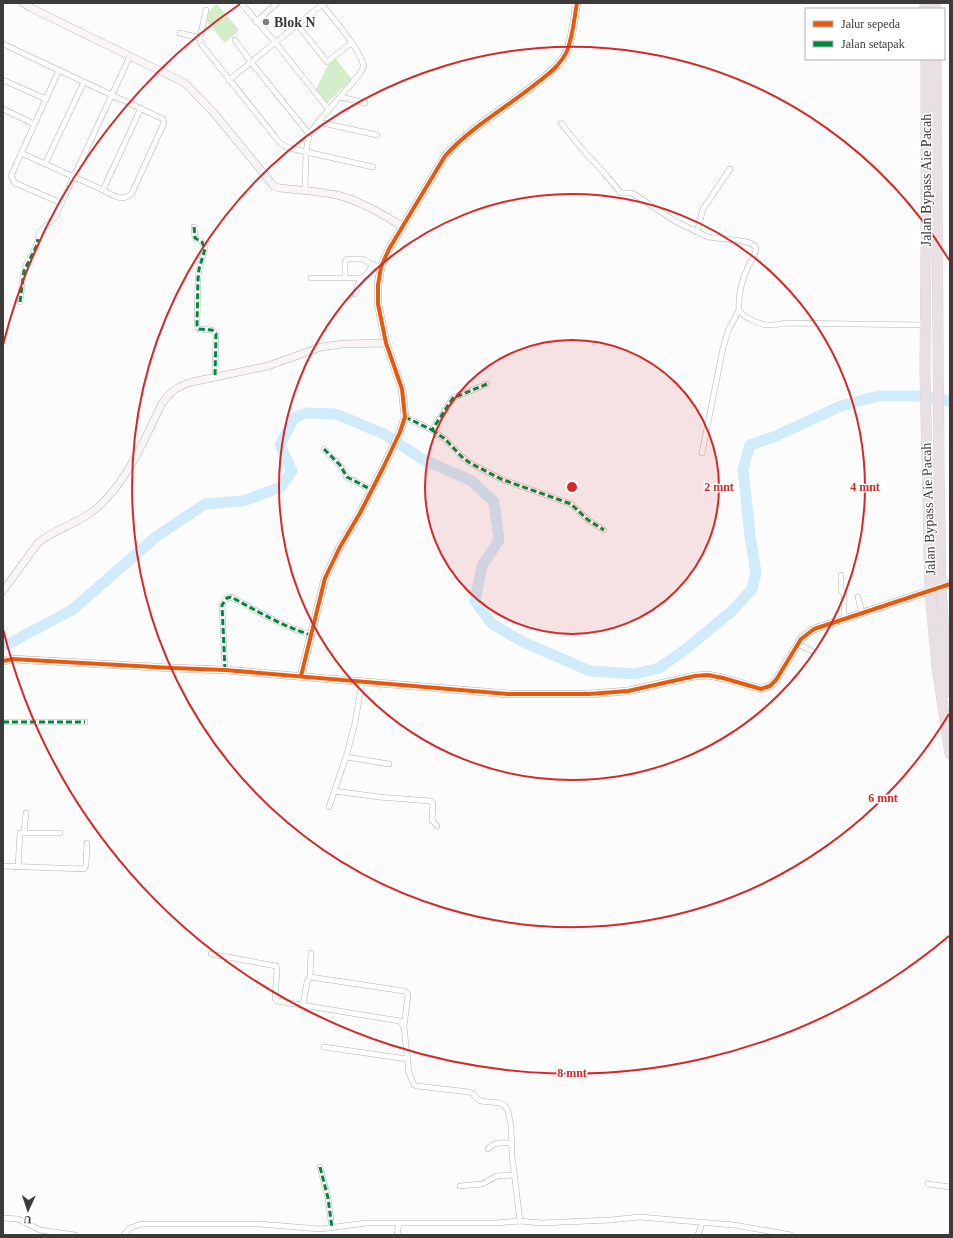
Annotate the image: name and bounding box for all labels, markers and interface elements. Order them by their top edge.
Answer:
legend [805,8,945,60]
place label: Blok N [274,15,316,30]
marker: Blok N [261,17,271,27]
text: Jalur sepeda [841,17,901,31]
text: Jalan setapak [841,37,905,51]
street label: Jalan Bypass Aie Pacah [919,114,934,246]
street label: Jalan Bypass Aie Pacah [919,442,938,576]
centre of rings [565,480,579,494]
text: 2 mnt [704,480,734,494]
text: 4 mnt [850,480,880,494]
text: 6 mnt [868,791,898,805]
text: 8 mnt [557,1066,587,1080]
north arrow [8,1190,48,1230]
text: U [23,1214,32,1226]

